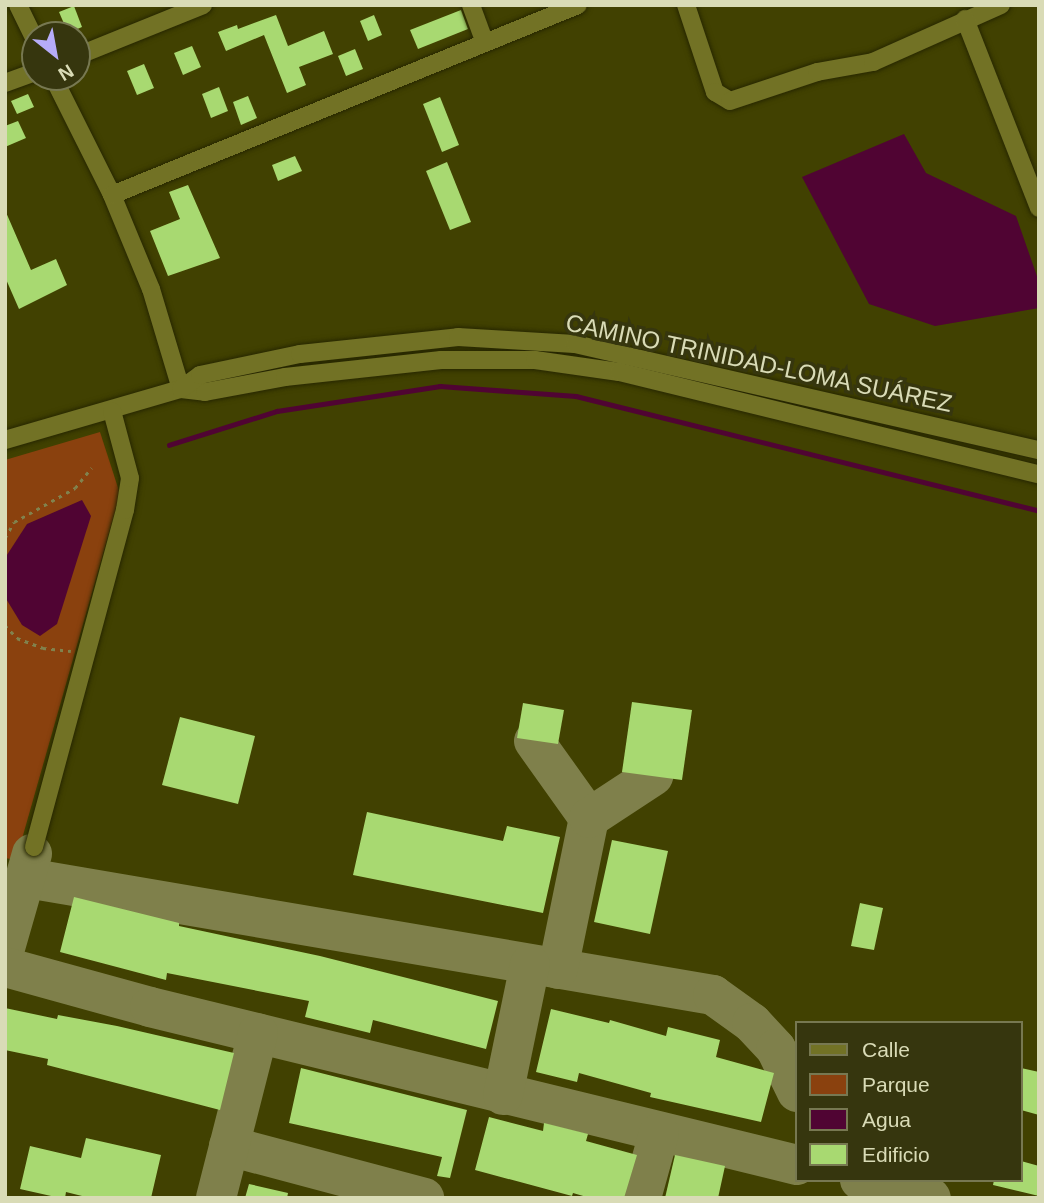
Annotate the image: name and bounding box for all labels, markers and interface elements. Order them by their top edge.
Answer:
north arrow [21,21,91,91]
text: N [55,60,77,85]
street label: CAMINO TRINIDAD-LOMA SUÁREZ [562,308,956,418]
legend [796,1021,1023,1182]
text: Calle [862,1038,910,1061]
text: Parque [862,1073,930,1096]
text: Agua [862,1108,911,1131]
text: Edificio [862,1143,930,1166]

